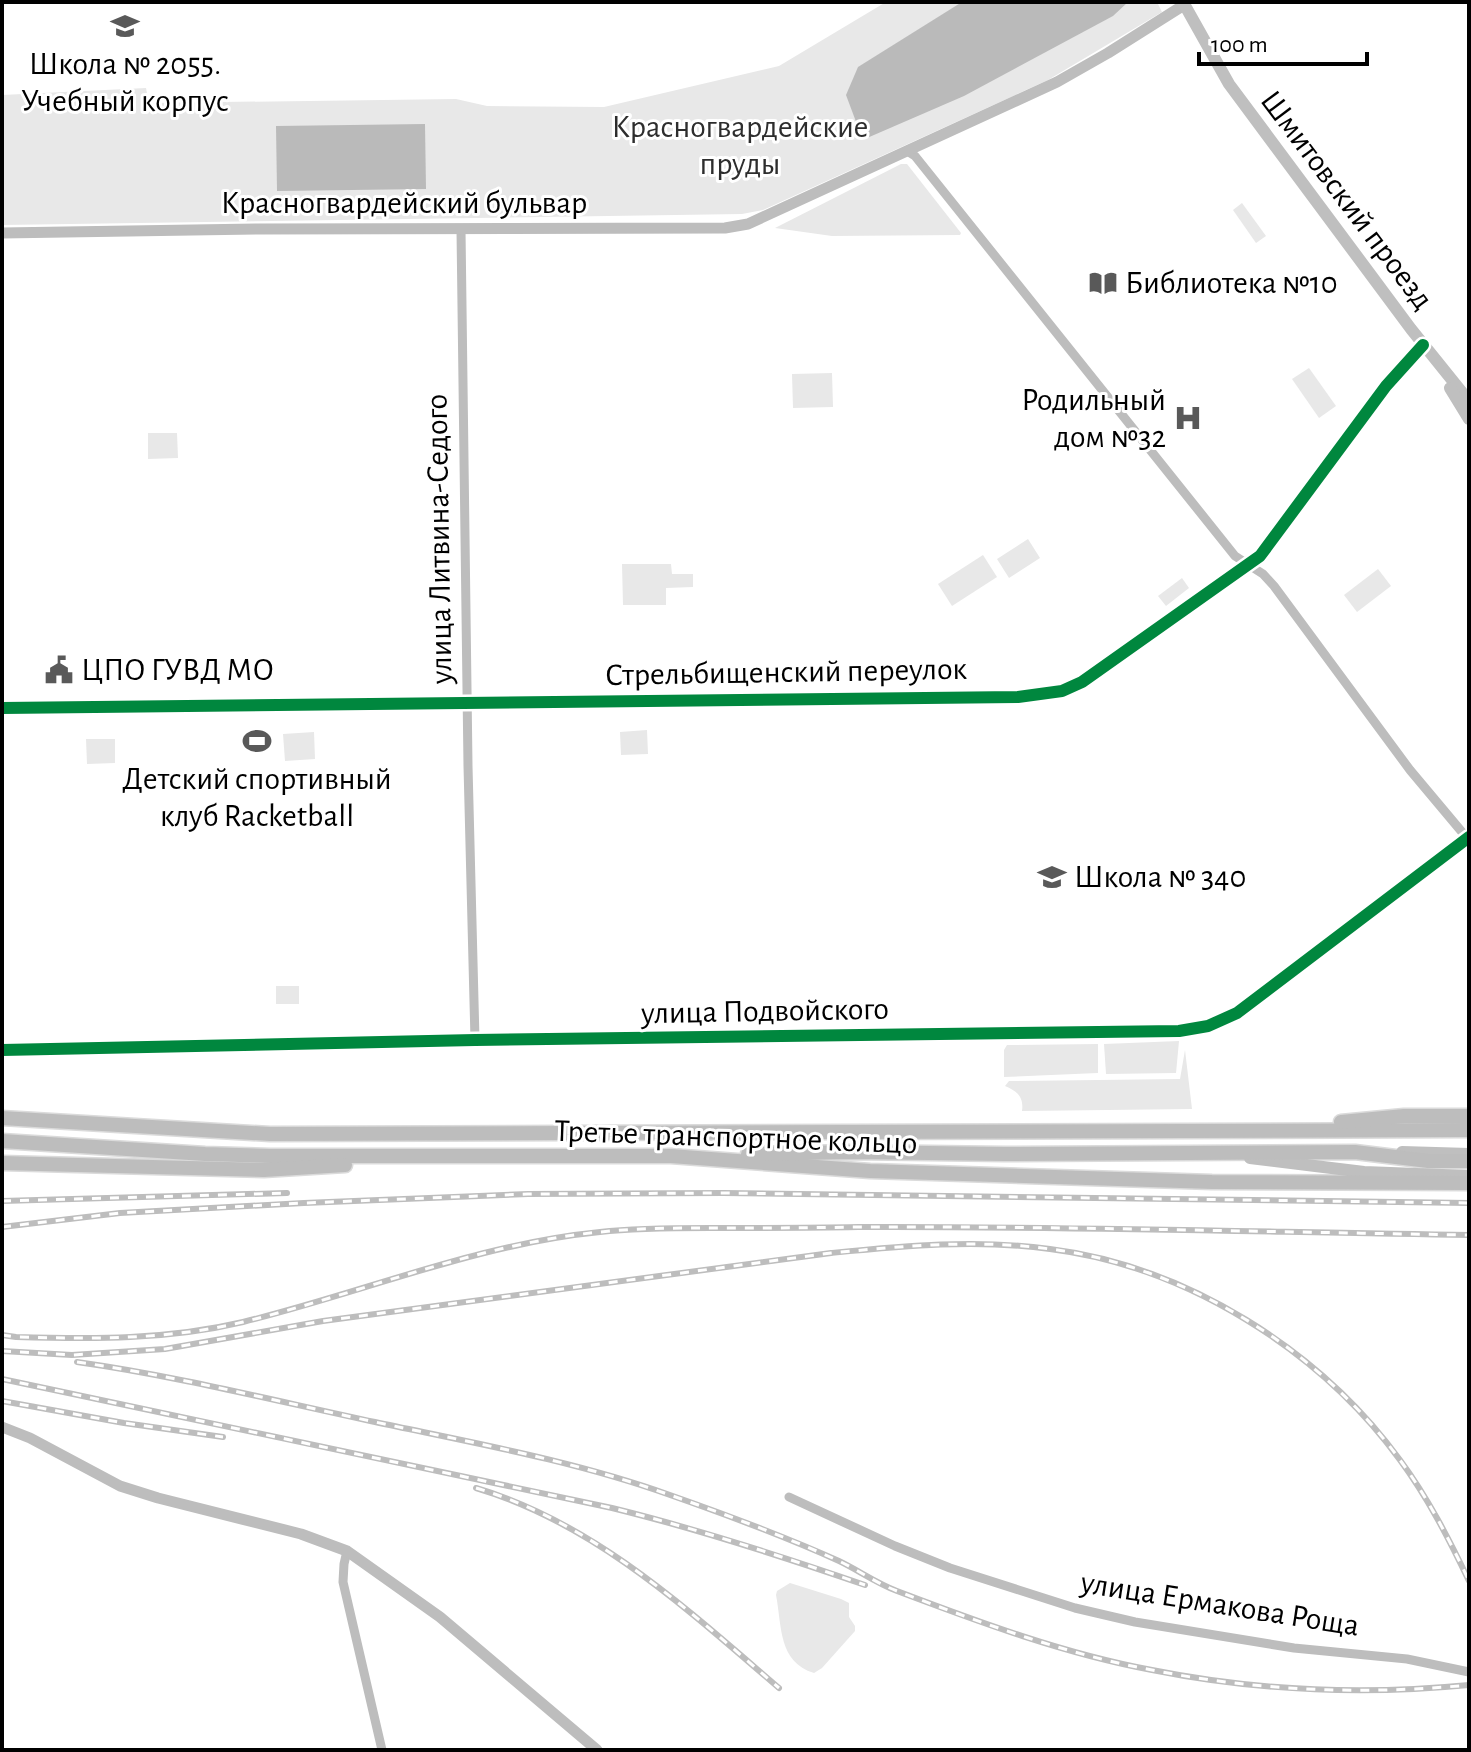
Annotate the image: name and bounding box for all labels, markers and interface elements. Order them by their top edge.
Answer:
school or university icon: Школа № 2055. Учебный корпус [110,11,140,41]
scale bar [1199,16,1367,66]
text: 100 m [1211,33,1268,57]
place label: Школа № 2055. Учебный корпус [21,48,229,117]
street label: Шмитовский проезд [1255,85,1439,315]
park label: Красногвардейские пруды [611,111,869,180]
street label: Красногвардейский бульвар [221,187,587,219]
place label: Библиотека №10 [1125,267,1338,299]
library icon: Библиотека №10 [1088,268,1118,298]
place label: Родильный дом №32 [1021,384,1166,453]
street label: улица Литвина-Седого [420,394,458,685]
hospital icon: Родильный дом №32 [1173,403,1203,433]
street label: Стрельбищенский переулок [605,653,968,691]
place label: ЦПО ГУВД МО [81,654,274,686]
public building icon: ЦПО ГУВД МО [44,655,74,685]
sports icon: Детский спортивный клуб Racketball [242,726,272,756]
place label: Детский спортивный клуб Racketball [122,763,392,832]
place label: Школа № 340 [1074,861,1246,893]
school or university icon: Школа № 340 [1037,862,1067,892]
street label: улица Подвойского [640,993,889,1029]
street label: Третье транспортное кольцо [554,1115,918,1159]
street label: улица Ермакова Роща [1077,1566,1362,1642]

